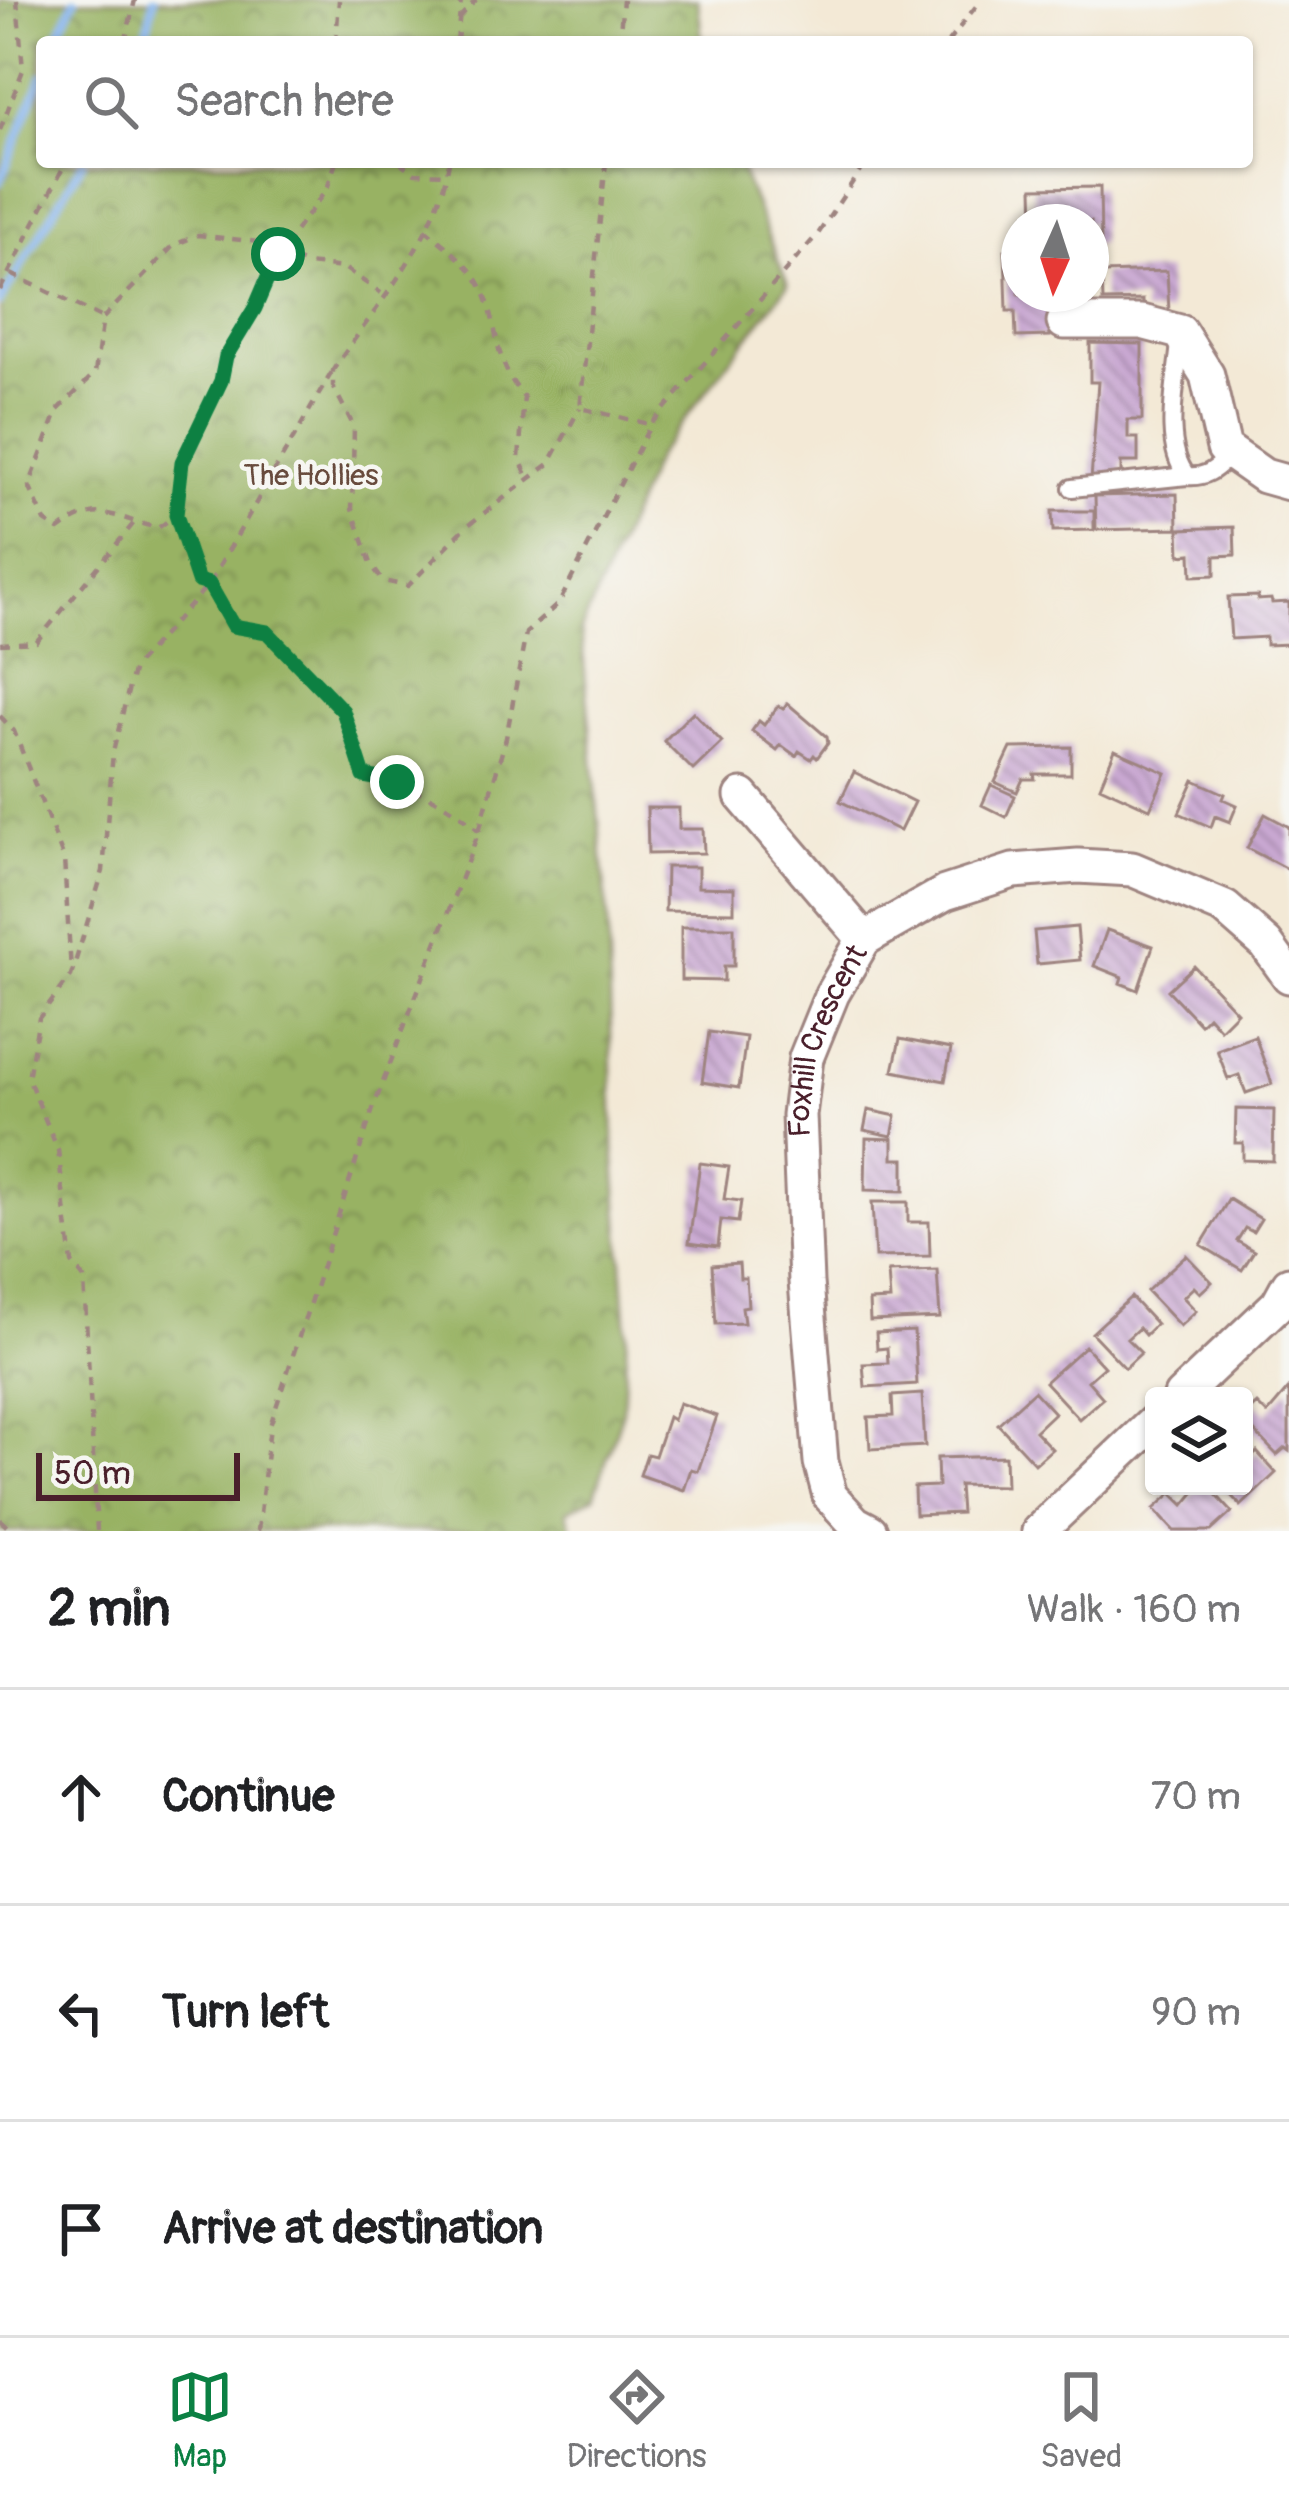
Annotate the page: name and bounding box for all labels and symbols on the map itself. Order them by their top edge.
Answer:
north arrow [1001,204,1109,312]
route start [251,227,305,281]
park label: The Hollies [244,457,378,494]
route end [370,755,424,809]
street label: Foxhill Crescent [780,937,876,1138]
scale bar [36,1447,240,1500]

